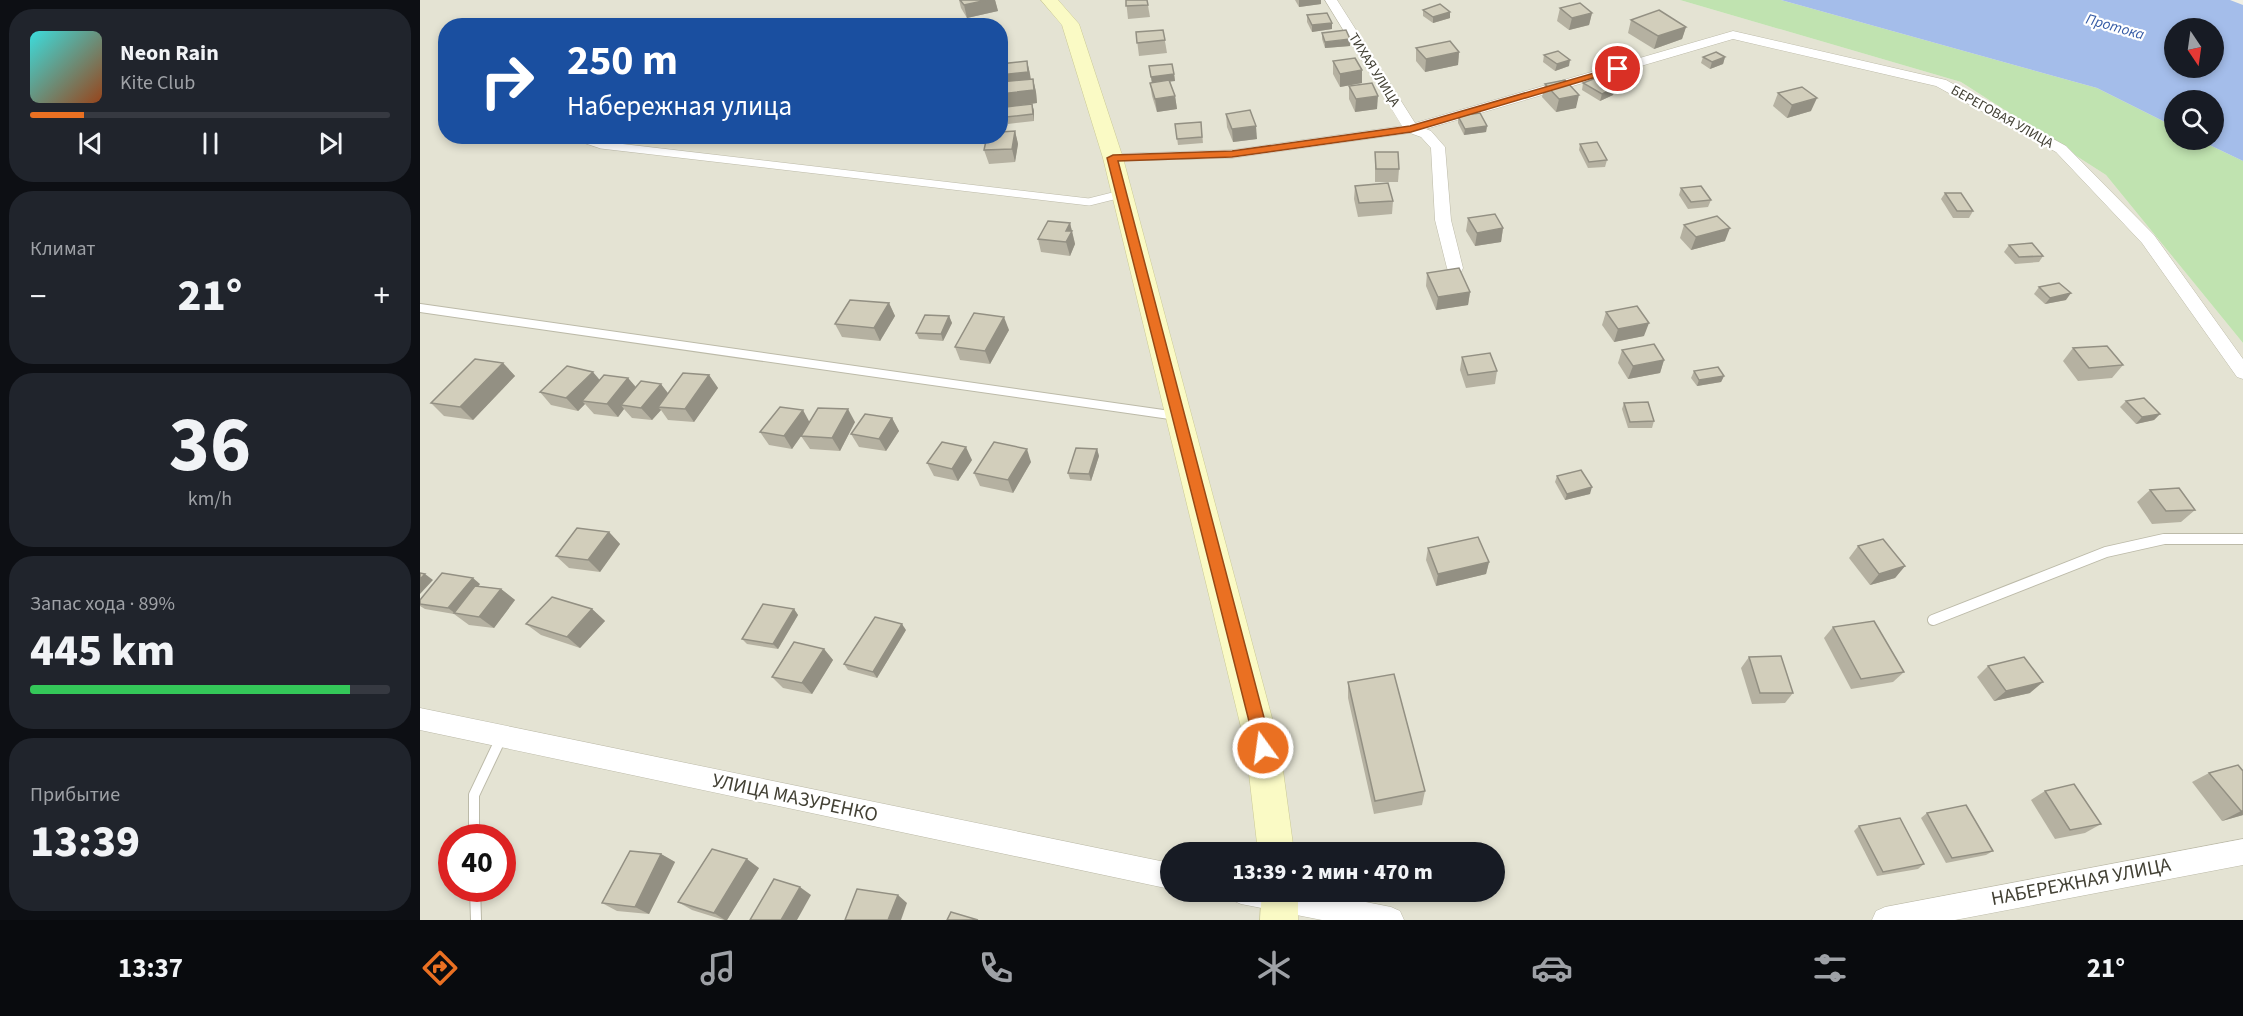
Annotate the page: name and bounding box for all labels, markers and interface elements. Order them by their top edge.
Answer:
water label: Протока [2083,9,2147,45]
north arrow [2164,18,2224,78]
map controls [2164,18,2224,150]
street label: ТИХАЯ УЛИЦА [1343,29,1405,111]
text: 250 m [567,31,678,91]
text: Neon Rain [120,37,219,69]
icon: right [468,42,546,120]
pin [1592,43,1643,94]
icon: arrive [1601,52,1634,85]
text: Kite Club [120,69,195,97]
street label: БЕРЕГОВАЯ УЛИЦА [1947,81,2057,154]
text: Набережная улица [567,87,792,126]
button: search [2164,90,2224,150]
icon: previous [74,127,107,160]
icon: pause [194,127,227,160]
icon: next [314,127,347,160]
text: Климат [30,235,96,263]
text: 21° [178,264,242,328]
text: − [30,273,46,320]
text: + [374,273,390,320]
text: 36 [169,390,251,501]
text: km/h [188,485,232,513]
text: Запас хода · 89% [30,590,175,618]
text: 445 km [30,619,175,683]
position arrow [1231,716,1295,780]
street label: УЛИЦА МАЗУРЕНКО [710,767,880,829]
text: Прибытие [30,781,120,809]
text: 13:39 [30,810,140,874]
speed limit sign: 40 [438,824,516,902]
street label: НАБЕРЕЖНАЯ УЛИЦА [1989,851,2173,913]
text: 13:39 · 2 мин · 470 m [1232,856,1433,888]
icon: directions [419,947,461,989]
icon: music [697,947,739,989]
icon: phone [975,947,1017,989]
icon: climate [1253,947,1295,989]
icon: car [1531,947,1573,989]
icon: filters [1809,947,1851,989]
text: 13:37 [118,949,183,988]
text: 21° [2087,949,2125,988]

